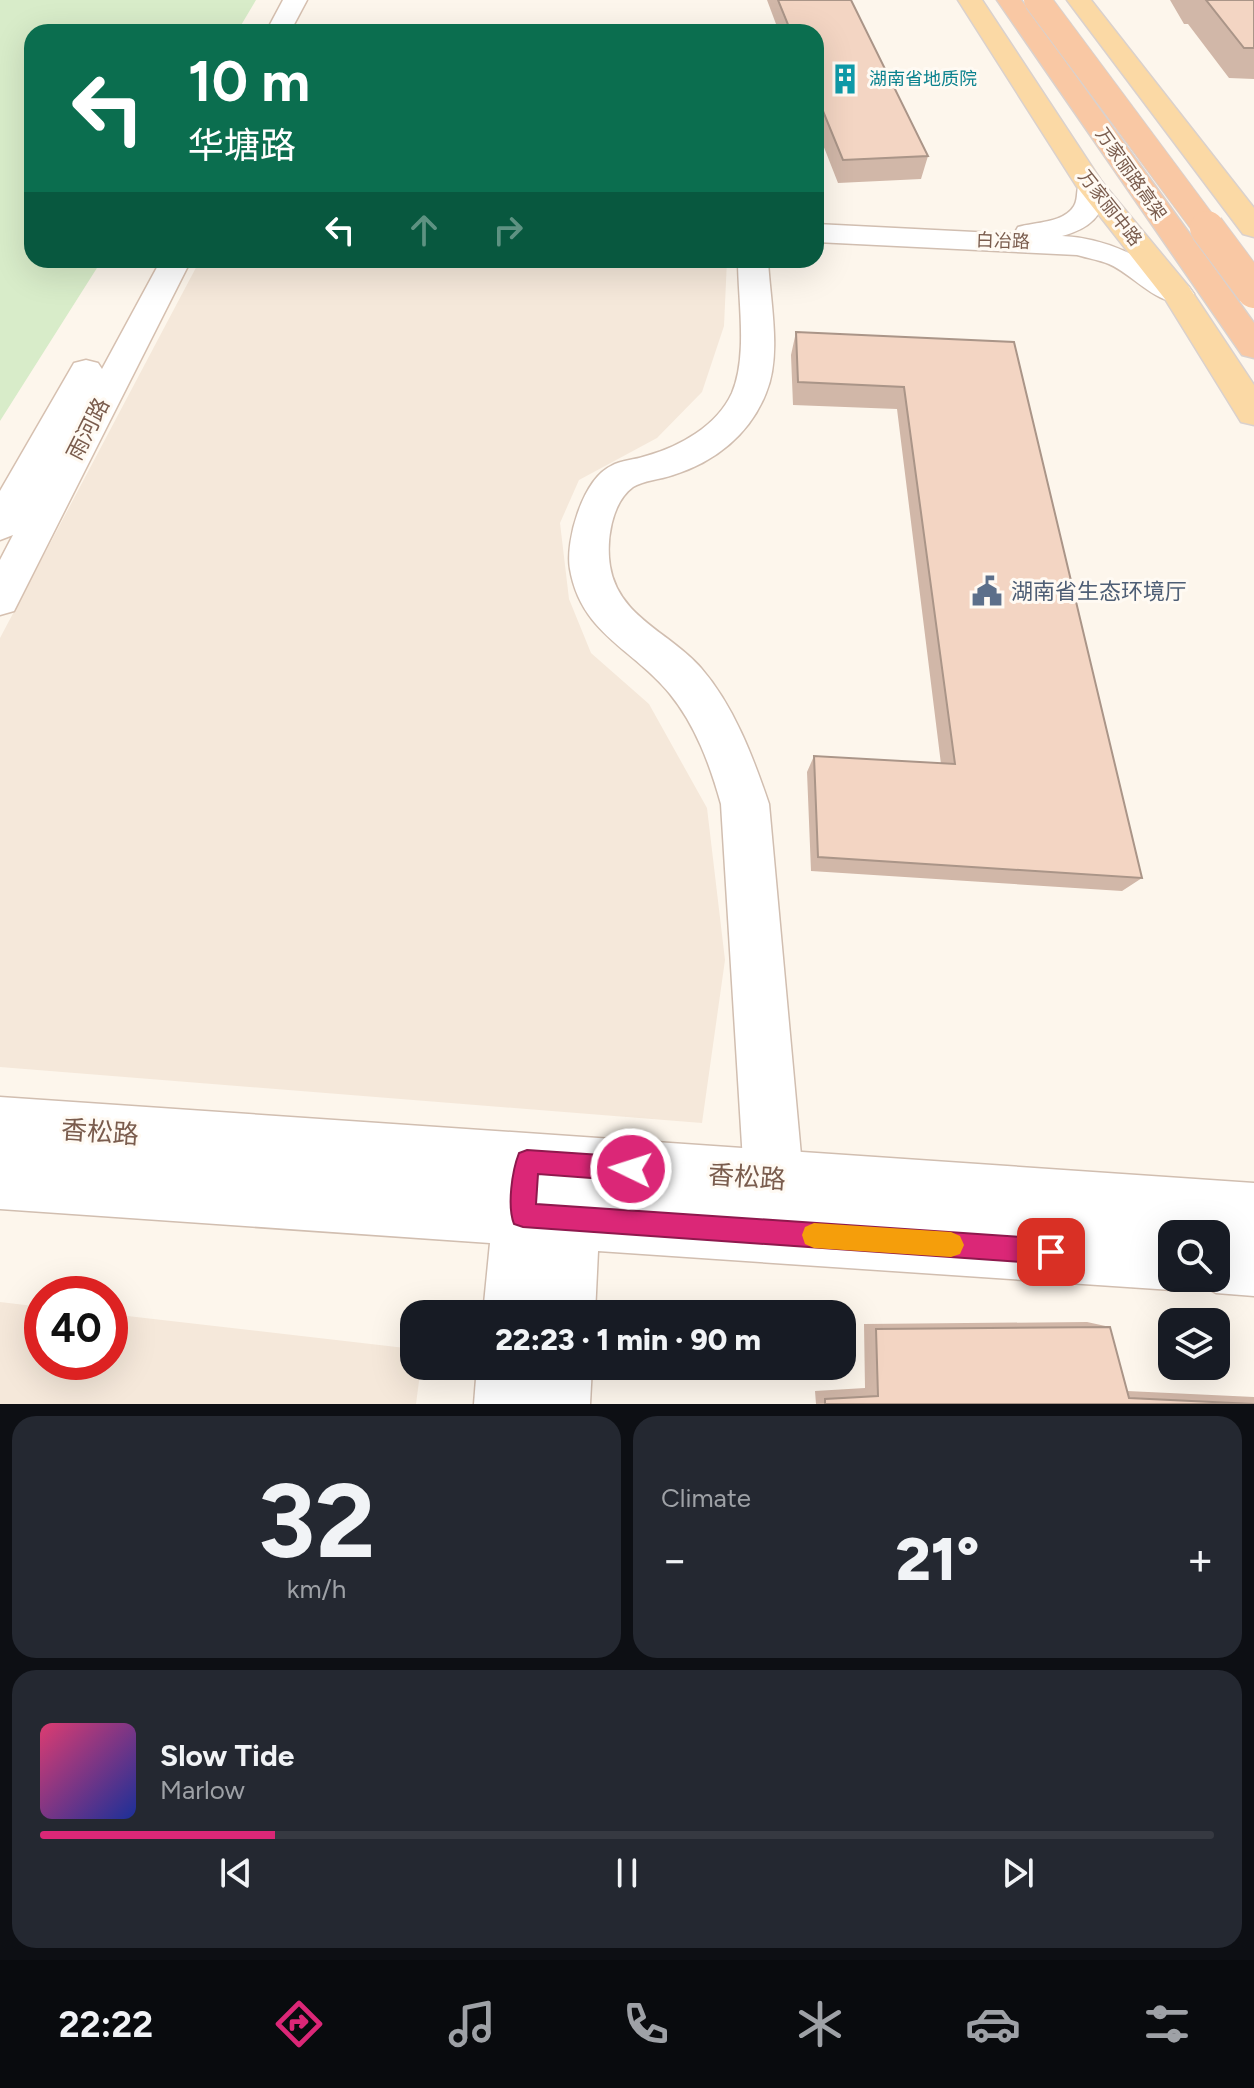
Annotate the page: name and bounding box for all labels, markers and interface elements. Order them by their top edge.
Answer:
text: 10 m [188,48,310,115]
icon: left [56,56,160,160]
building icon: 湖南省地质院 [828,62,862,96]
place label: 湖南省地质院 [869,68,977,90]
street label: 万家丽路高架 [1091,123,1171,225]
text: 华塘路 [188,124,296,167]
street label: 万家丽中路 [1074,166,1146,250]
icon: left [318,208,362,252]
icon: ahead [402,208,446,252]
icon: right [486,208,530,252]
street label: 白冶路 [976,229,1030,253]
street label: 雨河路 [61,393,115,465]
public building icon: 湖南省生态环境厅 [970,574,1004,608]
place label: 湖南省生态环境厅 [1011,578,1187,605]
street label: 香松路 [60,1113,140,1151]
position arrow [589,1127,673,1211]
street label: 香松路 [707,1158,787,1196]
pin [1017,1218,1085,1286]
map controls [1158,1220,1230,1380]
button: search [1158,1220,1230,1292]
icon: arrive [1029,1230,1073,1274]
speed limit sign: 40 [24,1276,128,1380]
button: layers [1158,1308,1230,1380]
text: 22:23 · 1 min · 90 m [495,1321,761,1358]
text: 32 [257,1458,376,1583]
text: Climate [661,1482,751,1514]
text: 21° [896,1523,979,1595]
text: − [661,1533,688,1586]
text: + [1187,1533,1214,1586]
text: km/h [287,1573,346,1605]
text: Slow Tide [160,1737,294,1774]
text: Marlow [160,1774,245,1806]
icon: previous [214,1851,258,1895]
icon: pause [605,1851,649,1895]
icon: next [996,1851,1040,1895]
icon: directions [271,1996,327,2052]
icon: music [444,1996,500,2052]
icon: phone [618,1996,674,2052]
icon: climate [792,1996,848,2052]
icon: car [965,1996,1021,2052]
icon: filters [1139,1996,1195,2052]
text: 22:22 [59,2003,153,2046]

